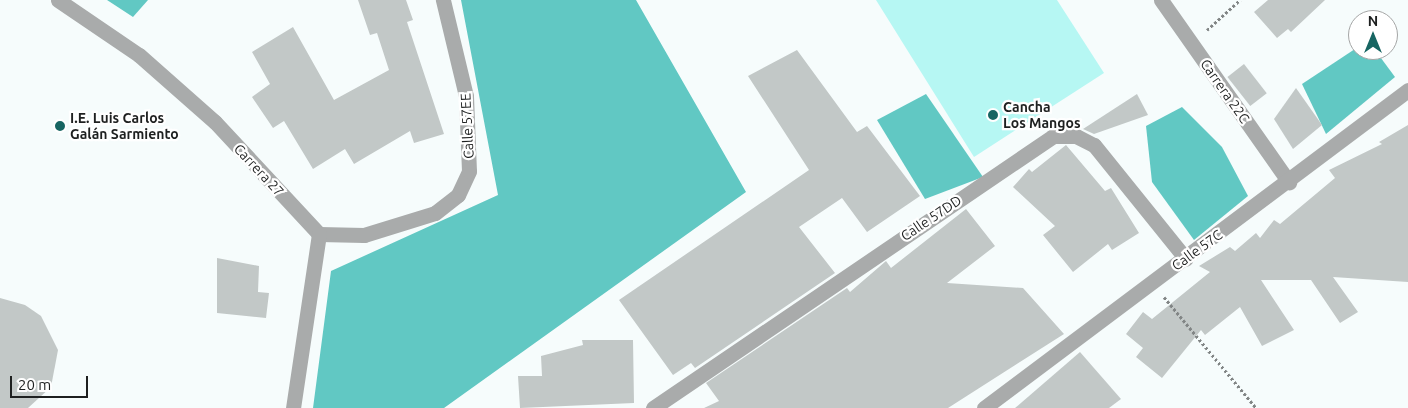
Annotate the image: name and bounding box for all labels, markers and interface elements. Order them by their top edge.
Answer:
north arrow [1348,10,1398,60]
text: N [1368,13,1378,29]
street label: Carrera 22C [1197,56,1253,126]
street label: Calle 57EE [457,93,477,159]
place label: Cancha Los Mangos [1003,99,1081,132]
marker: Cancha Los Mangos [987,109,999,121]
place label: I.E. Luis Carlos Galán Sarmiento [70,110,179,142]
marker: I.E. Luis Carlos Galán Sarmiento [54,120,66,132]
street label: Carrera 27 [230,140,288,200]
street label: Calle 57DD [897,192,965,244]
street label: Calle 57C [1168,226,1226,274]
scale bar [12,366,90,398]
text: 20 m [18,376,51,393]

